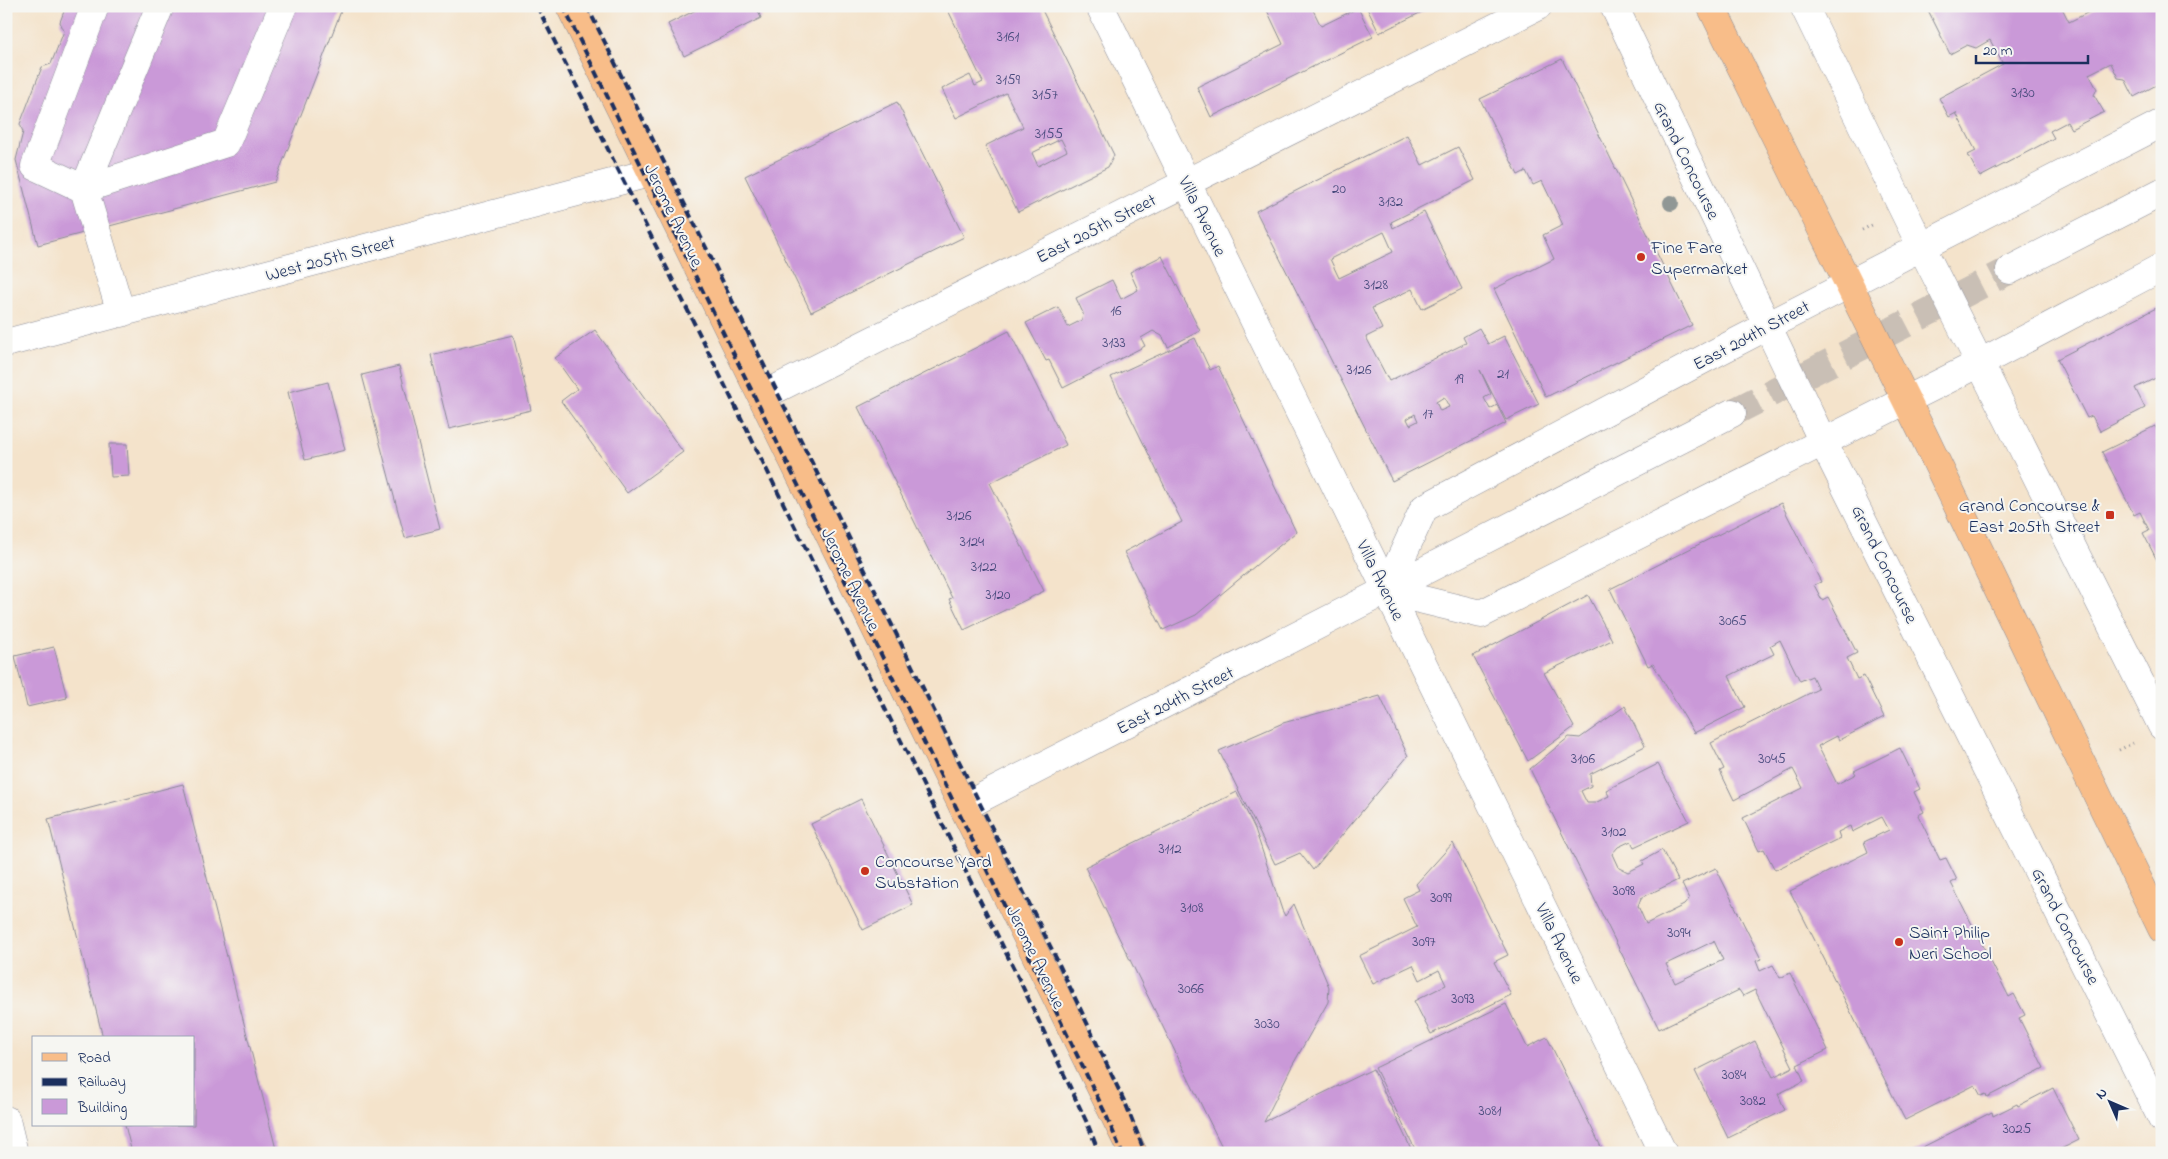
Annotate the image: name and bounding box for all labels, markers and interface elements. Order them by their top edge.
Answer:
house number: 3161 [997,26,1019,48]
scale bar [1976,32,2088,64]
text: 20 m [1983,40,2013,62]
house number: 3159 [996,69,1021,91]
house number: 3130 [2011,82,2035,104]
house number: 3157 [1032,84,1058,106]
street label: Grand Concourse [1645,97,1725,225]
house number: 3155 [1035,123,1063,145]
street label: Jerome Avenue [636,160,709,273]
street label: Villa Avenue [1170,171,1232,262]
house number: 20 [1332,178,1346,200]
street label: East 205th Street [1032,188,1162,271]
house number: 3132 [1379,191,1404,213]
street label: West 205th Street [263,230,398,290]
place label: Fine Fare Supermarket [1650,236,1748,283]
marker: Fine Fare Supermarket [1635,251,1647,263]
house number: 3128 [1364,274,1388,296]
street label: East 204th Street [1689,295,1815,379]
house number: 16 [1110,300,1122,322]
house number: 3133 [1102,332,1126,354]
house number: 3126 [1346,359,1372,381]
house number: 21 [1497,363,1509,385]
house number: 19 [1454,368,1464,390]
house number: 17 [1423,403,1433,425]
place label: Grand Concourse & East 205th Street [1959,494,2100,541]
street label: Grand Concourse [1843,501,1923,629]
house number: 3126 [946,505,972,527]
marker: Grand Concourse & East 205th Street [2104,509,2116,521]
street label: Jerome Avenue [813,524,886,637]
house number: 3124 [960,531,984,553]
street label: Villa Avenue [1348,535,1410,626]
house number: 3122 [971,556,997,578]
house number: 3120 [986,584,1011,606]
house number: 3065 [1719,610,1747,632]
street label: East 204th Street [1113,661,1239,743]
house number: 3106 [1571,748,1595,770]
house number: 3045 [1758,748,1786,770]
house number: 3102 [1602,821,1627,843]
house number: 3112 [1158,838,1182,860]
place label: Concourse Yard Substation [875,850,992,897]
street label: Grand Concourse [2023,864,2105,991]
marker: Concourse Yard Substation [859,865,871,877]
house number: 3098 [1613,880,1636,902]
house number: 3099 [1430,887,1452,909]
house number: 3108 [1180,897,1204,919]
street label: Villa Avenue [1527,898,1589,989]
street label: Jerome Avenue [998,902,1071,1015]
place label: Saint Philip Neri School [1909,921,1992,968]
house number: 3094 [1667,922,1691,944]
house number: 3097 [1412,931,1436,953]
marker: Saint Philip Neri School [1893,936,1905,948]
house number: 3066 [1178,978,1204,1000]
house number: 3093 [1451,988,1475,1010]
house number: 3030 [1254,1013,1280,1035]
legend [32,1036,195,1126]
text: Road [78,1047,111,1069]
house number: 3084 [1722,1064,1746,1086]
text: Railway [78,1071,126,1094]
north arrow [2086,1076,2136,1126]
text: N [2091,1083,2113,1105]
house number: 3082 [1740,1090,1766,1112]
text: Building [77,1097,127,1120]
house number: 3081 [1478,1100,1502,1122]
house number: 3025 [2003,1118,2032,1140]

